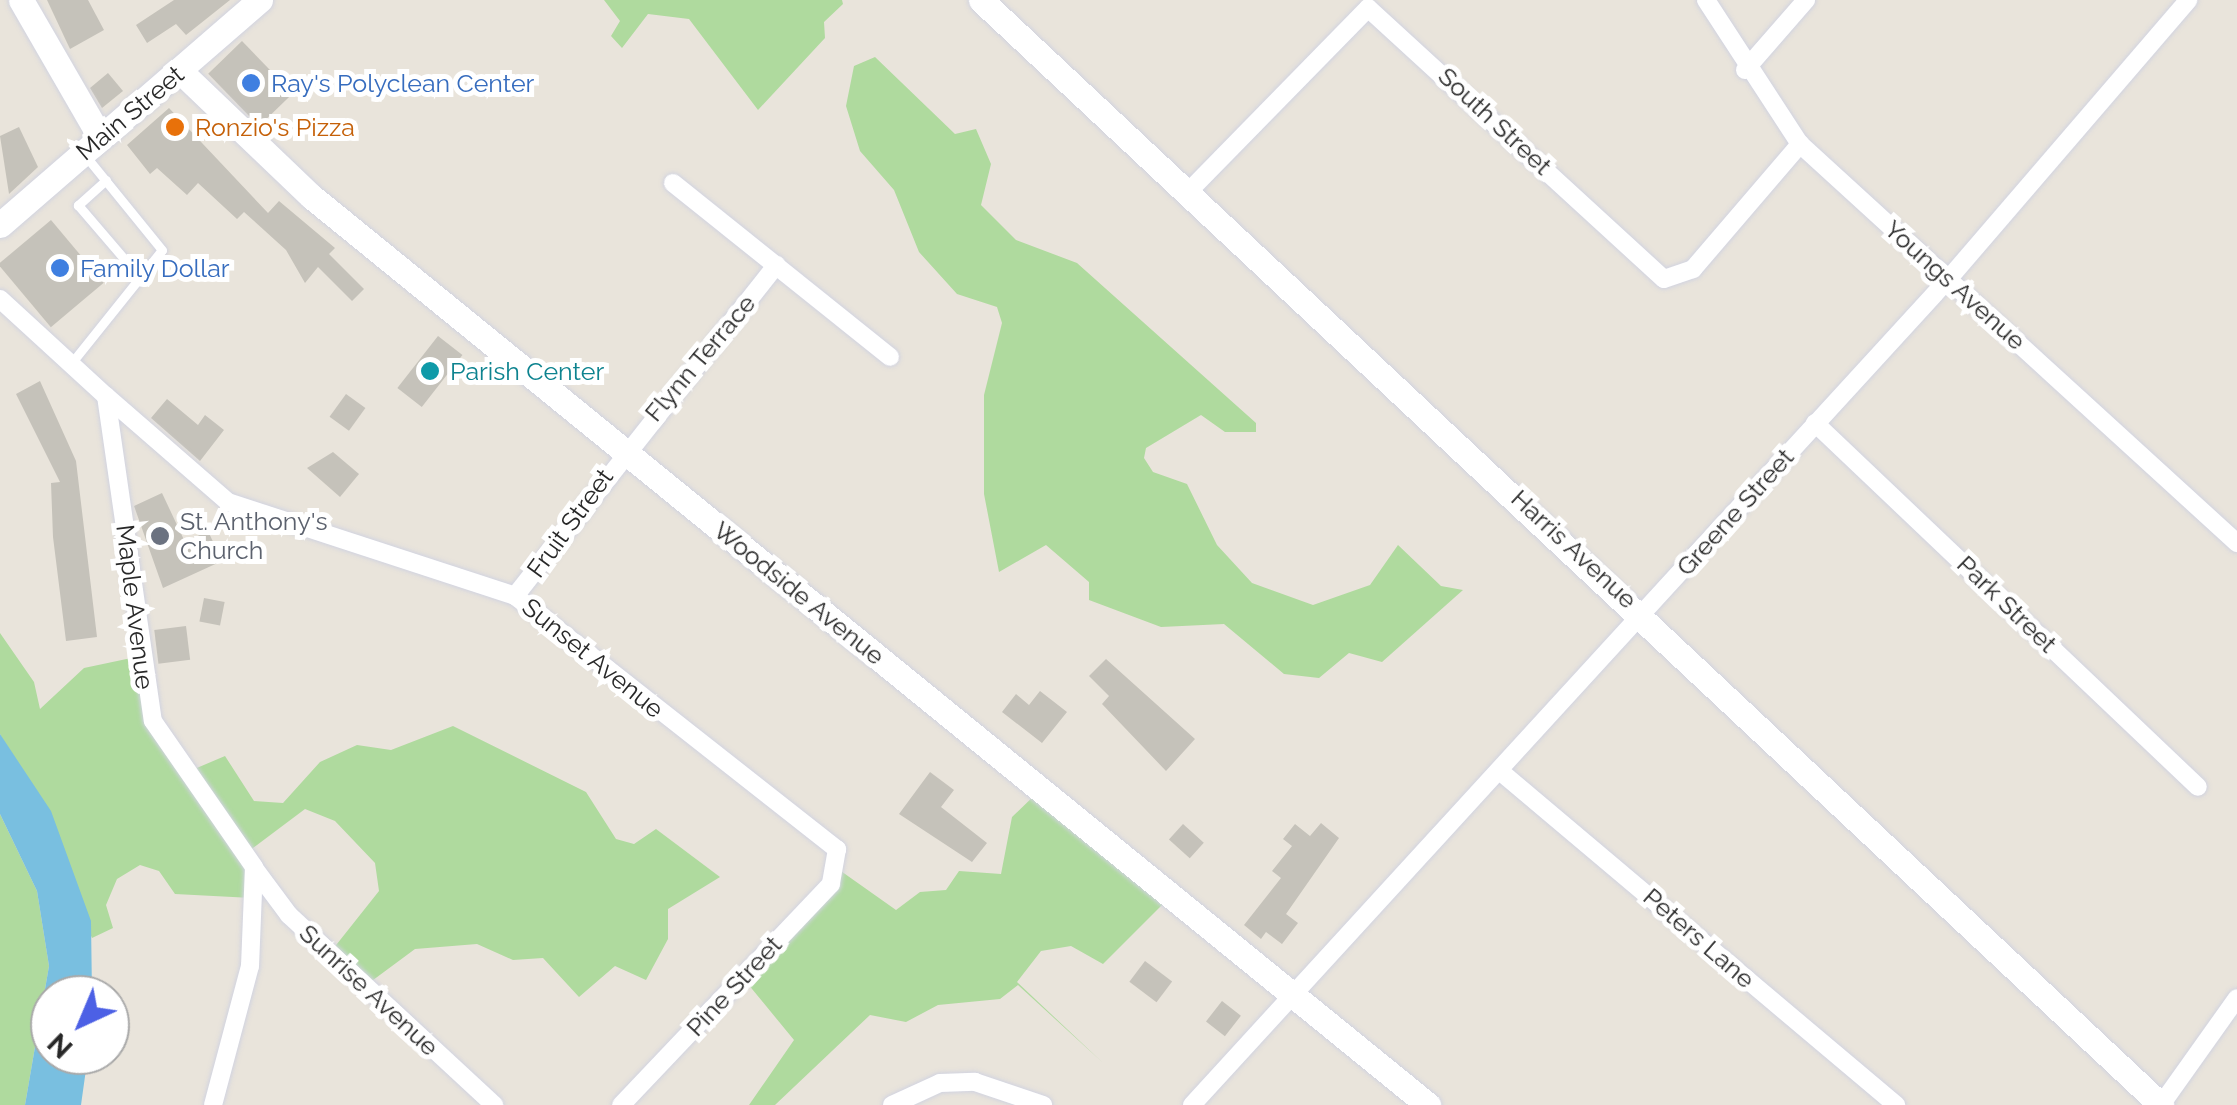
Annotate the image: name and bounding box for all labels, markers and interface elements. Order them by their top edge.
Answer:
street label: Main Street [70,59,190,167]
street label: South Street [1432,61,1558,181]
place label: Ray's Polyclean Center [271,68,534,98]
marker: Ray's Polyclean Center [240,72,262,94]
place label: Ronzio's Pizza [195,112,355,142]
marker: Ronzio's Pizza [164,116,186,138]
street label: Youngs Avenue [1878,214,2032,356]
place label: Family Dollar [80,253,230,283]
marker: Family Dollar [49,257,71,279]
street label: Flynn Terrace [638,288,762,428]
place label: Parish Center [450,356,604,386]
marker: Parish Center [419,360,441,382]
street label: Greene Street [1670,442,1800,582]
street label: Fruit Street [521,463,619,583]
street label: Harris Avenue [1505,483,1643,615]
place label: St. Anthony's Church [180,507,328,566]
street label: Woodside Avenue [707,515,891,671]
street label: Maple Avenue [110,523,160,691]
marker: St. Anthony's Church [149,525,171,547]
street label: Park Street [1951,549,2063,659]
street label: Sunset Avenue [516,592,670,724]
street label: Peters Lane [1637,882,1761,994]
street label: Sunrise Avenue [293,918,445,1062]
street label: Pine Street [680,930,788,1042]
north arrow [30,975,130,1075]
text: N [41,1026,79,1065]

